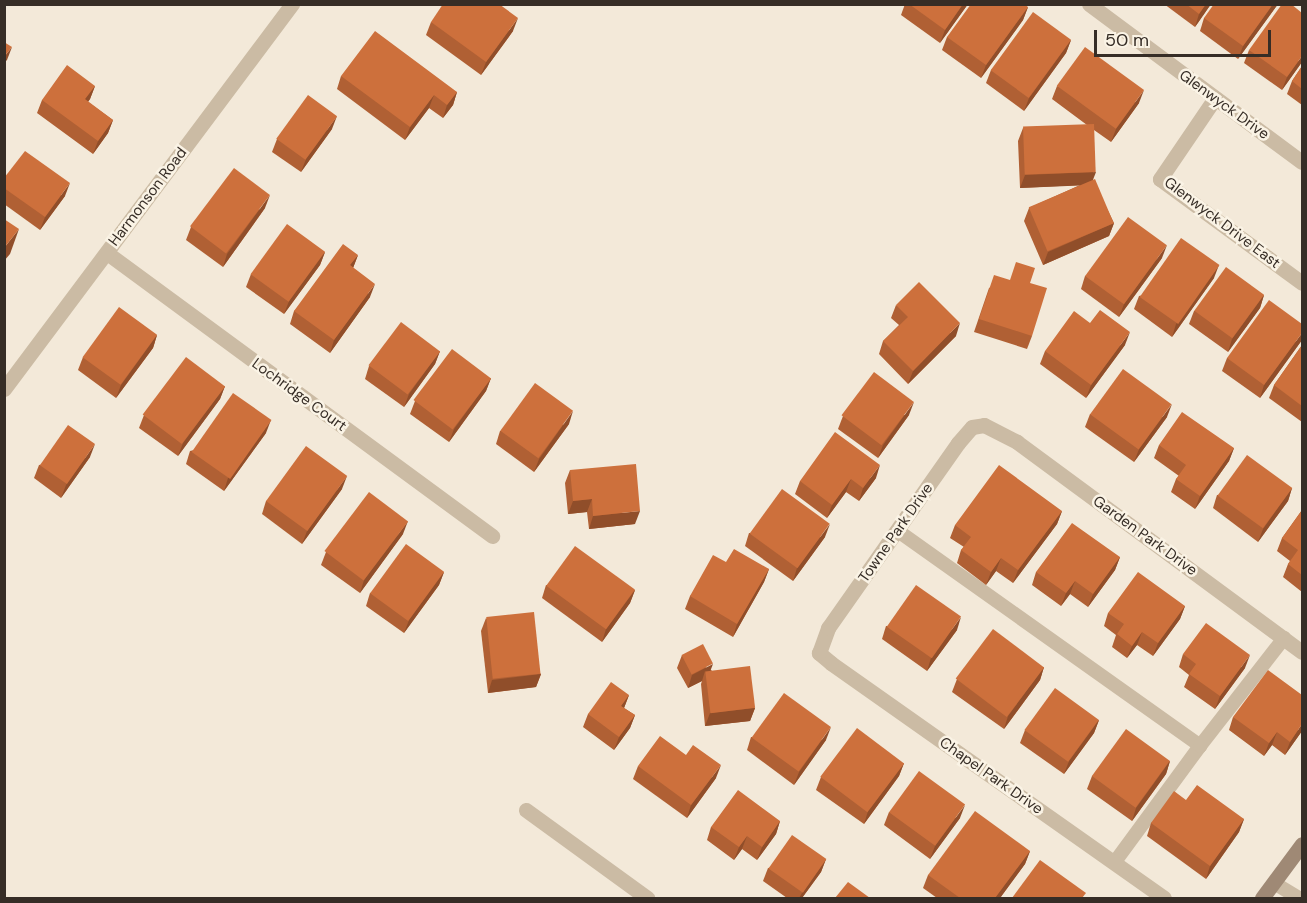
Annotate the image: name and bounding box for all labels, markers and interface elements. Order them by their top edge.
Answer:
scale bar [1097,18,1274,56]
text: 50 m [1105,28,1149,52]
street label: Glenwyck Drive [1176,66,1272,144]
street label: Harmonson Road [105,144,191,250]
street label: Glenwyck Drive East [1161,174,1283,272]
street label: Lochridge Court [248,355,350,435]
street label: Towne Park Drive [855,480,937,586]
street label: Garden Park Drive [1089,492,1201,580]
street label: Chapel Park Drive [936,734,1046,818]

